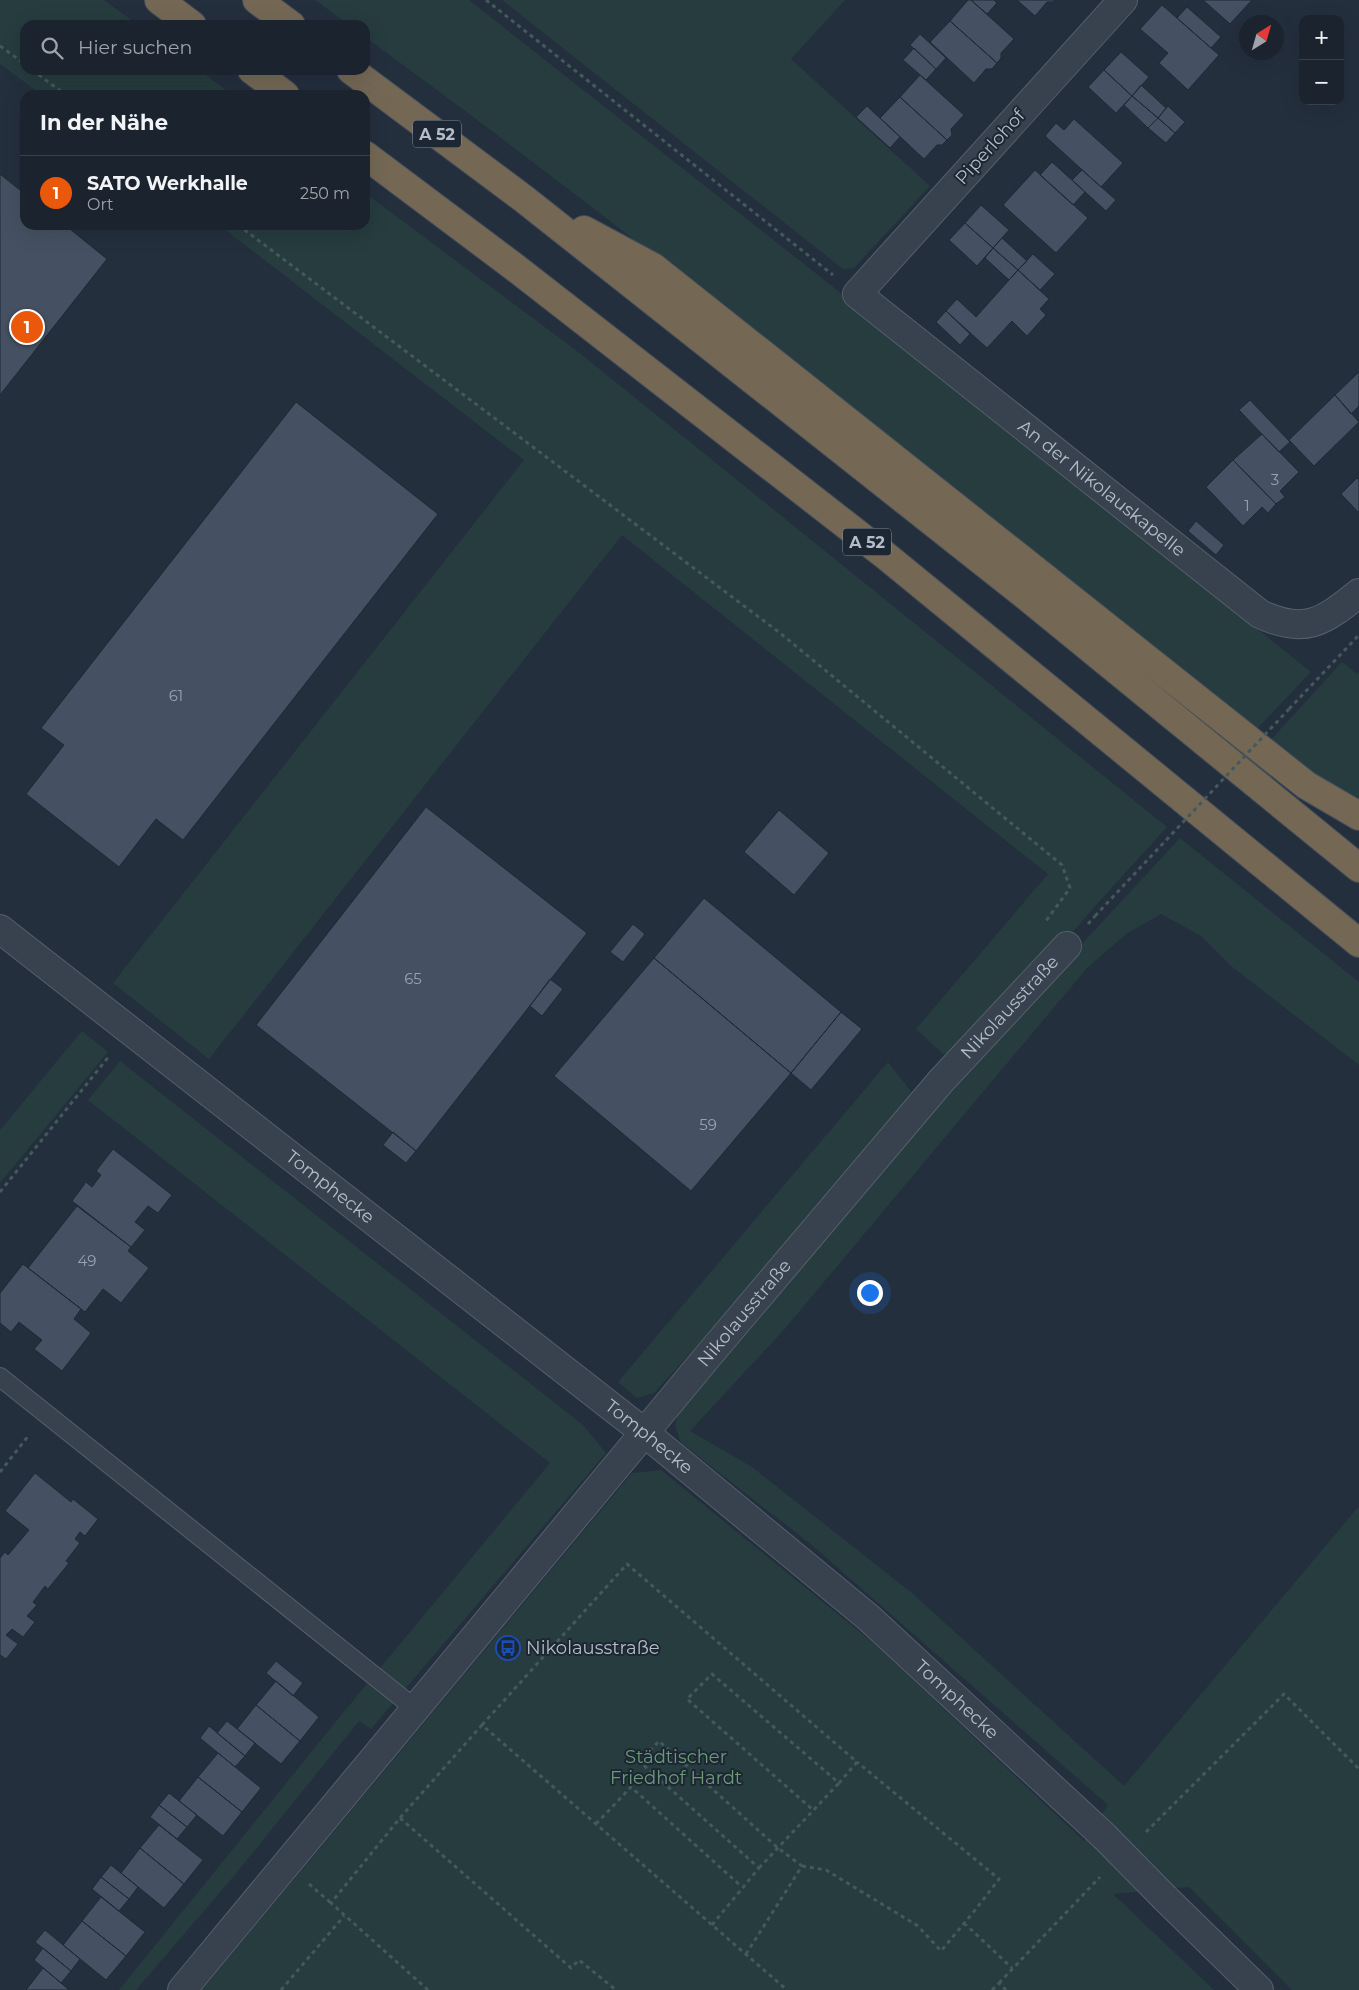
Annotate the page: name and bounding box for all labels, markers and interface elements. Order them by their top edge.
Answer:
north arrow [1239,15,1284,60]
map controls [1299,15,1344,105]
button: + [1299,15,1344,60]
search box [20,20,370,75]
icon: search [38,34,66,62]
text: Hier suchen [78,36,192,59]
button: − [1299,60,1344,105]
street label: Piperlohof [951,104,1030,189]
text: In der Nähe [40,110,168,135]
road number: A 52 [413,120,461,148]
text: SATO Werkhalle [87,172,248,195]
text: 1 [53,184,59,203]
text: 250 m [300,184,350,203]
text: Ort [87,195,114,214]
pin: 1 [11,308,43,346]
street label: An der Nikolauskapelle [1014,415,1190,561]
house number: 3 [1271,470,1279,489]
house number: 1 [1244,496,1250,515]
road number: A 52 [843,528,891,556]
house number: 61 [169,686,183,705]
street label: Nikolausstraße [956,951,1063,1064]
house number: 65 [404,969,422,988]
house number: 59 [699,1115,717,1134]
street label: Tomphecke [282,1146,379,1228]
house number: 49 [78,1251,96,1270]
street label: Nikolausstraße [693,1255,796,1371]
your location [857,1280,883,1306]
street label: Tomphecke [601,1395,697,1479]
bus stop icon: Nikolausstraße [495,1635,521,1661]
place label: Nikolausstraße [526,1637,660,1659]
street label: Tomphecke [910,1655,1003,1744]
park label: Städtischer Friedhof Hardt [610,1746,742,1789]

